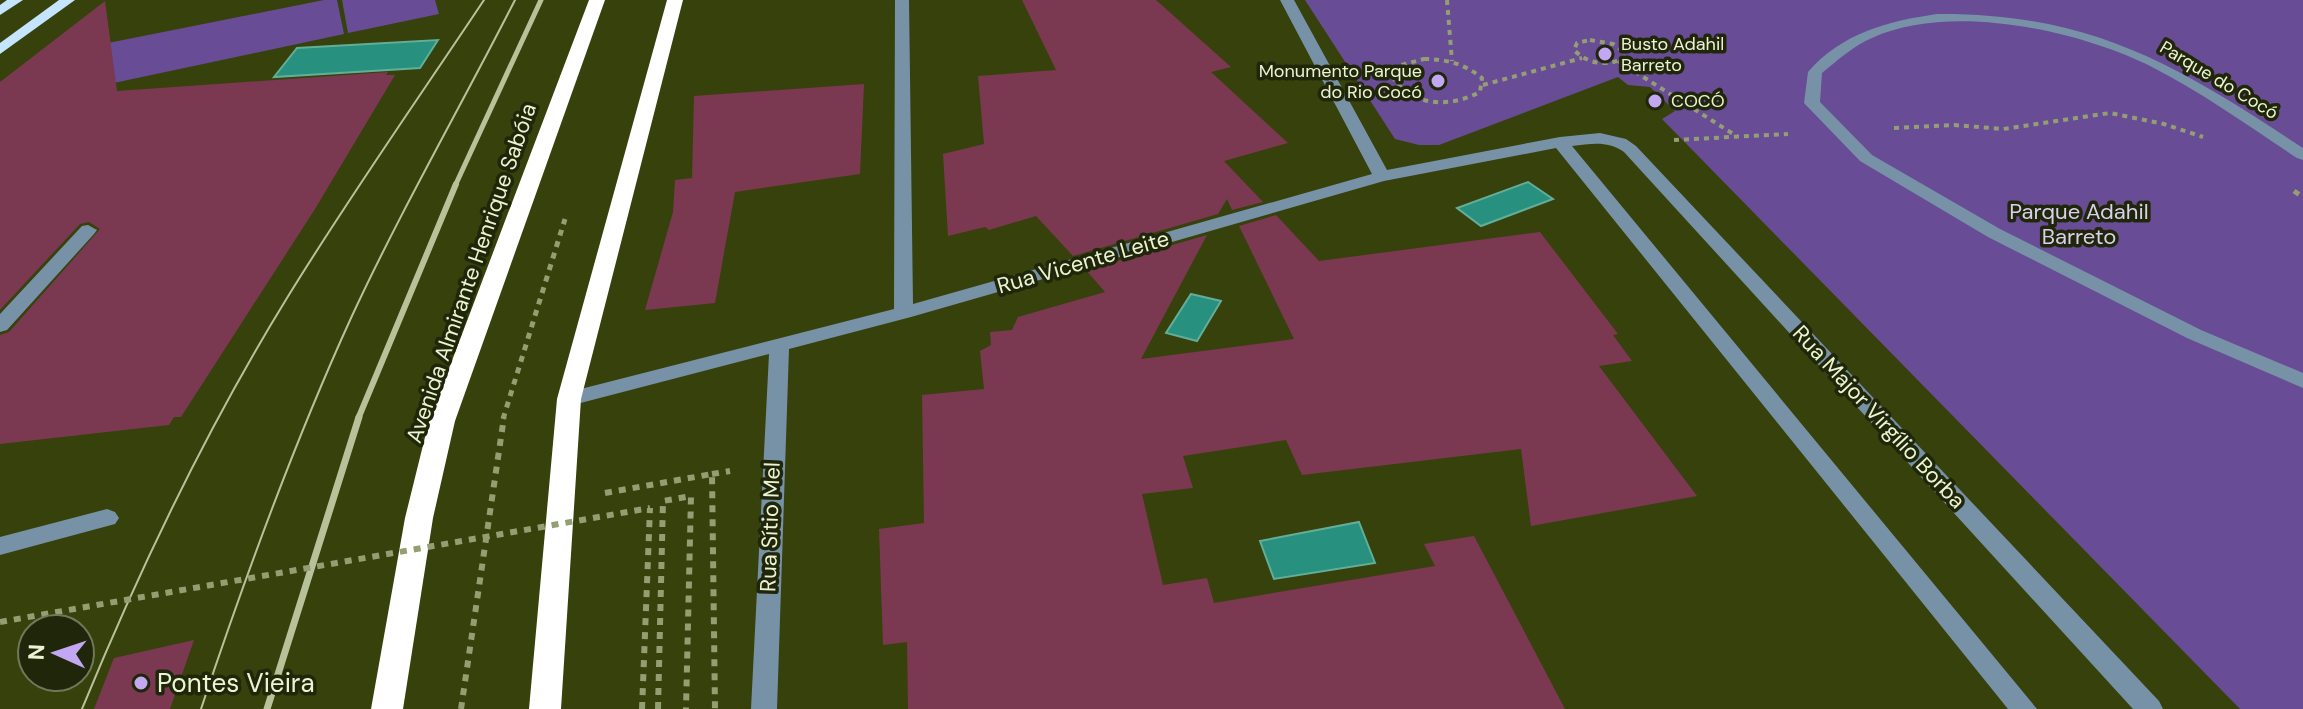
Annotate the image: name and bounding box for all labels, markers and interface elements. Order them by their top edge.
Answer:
place label: Busto Adahil Barreto [1621,32,1724,77]
street label: Parque do Cocó [2155,35,2283,125]
marker: Busto Adahil Barreto [1596,45,1614,63]
place label: Monumento Parque do Rio Cocó [1259,59,1422,104]
marker: Monumento Parque do Rio Cocó [1429,72,1447,90]
place label: COCÓ [1671,89,1725,113]
marker: COCÓ [1646,92,1664,110]
street label: Avenida Almirante Henrique Sabóia [399,99,543,447]
park label: Parque Adahil Barreto [2009,197,2149,251]
street label: Rua Vicente Leite [994,224,1172,300]
street label: Rua Major Virgílio Borba [1786,319,1972,515]
street label: Rua Sítio Mel [753,462,787,592]
north arrow [16,613,96,693]
text: N [22,643,51,661]
place label: Pontes Vieira [157,666,315,700]
marker: Pontes Vieira [132,674,150,692]

